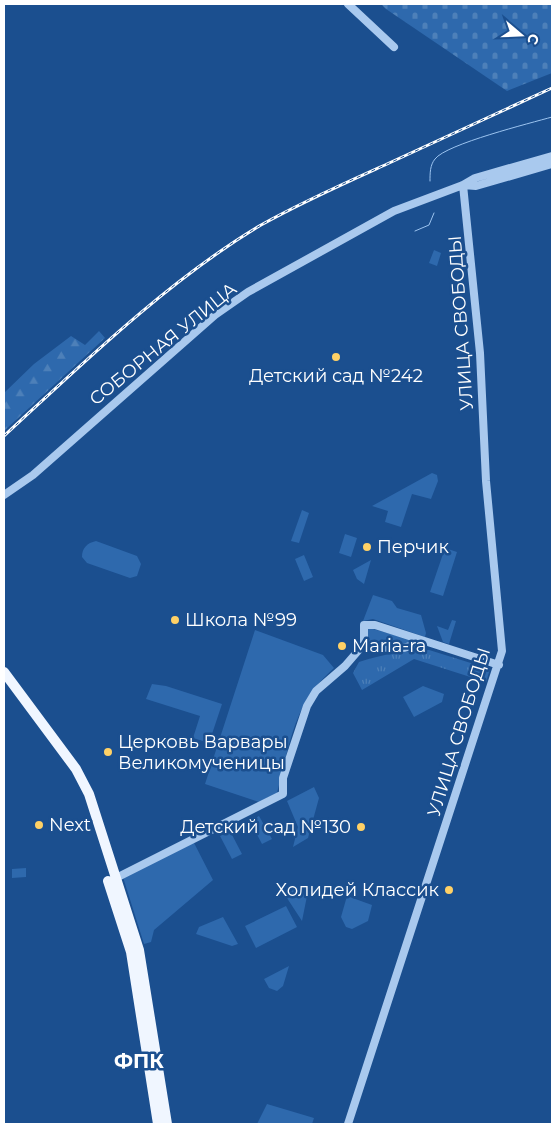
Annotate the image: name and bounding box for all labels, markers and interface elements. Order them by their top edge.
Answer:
north arrow [496,10,546,60]
text: С [523,31,543,47]
street label: УЛИЦА СВОБОДЫ [444,235,478,411]
street label: СОБОРНАЯ УЛИЦА [85,277,242,410]
marker: Детский сад №242 [330,351,342,363]
place label: Детский сад №242 [249,365,423,387]
place label: Перчик [377,536,449,558]
marker: Перчик [361,541,373,553]
place label: Школа №99 [185,609,297,631]
marker: Школа №99 [169,614,181,626]
place label: Maria-ra [352,635,426,657]
marker: Maria-ra [336,640,348,652]
street label: УЛИЦА СВОБОДЫ [423,645,495,819]
place label: Церковь Варвары Великомученицы [118,731,288,774]
marker: Церковь Варвары Великомученицы [102,746,114,758]
place label: Next [49,814,91,836]
place label: Детский сад №130 [180,816,351,838]
marker: Next [33,819,45,831]
marker: Детский сад №130 [355,821,367,833]
place label: Холидей Классик [276,879,440,901]
marker: Холидей Классик [443,884,455,896]
district label: ФПК [114,1049,164,1073]

